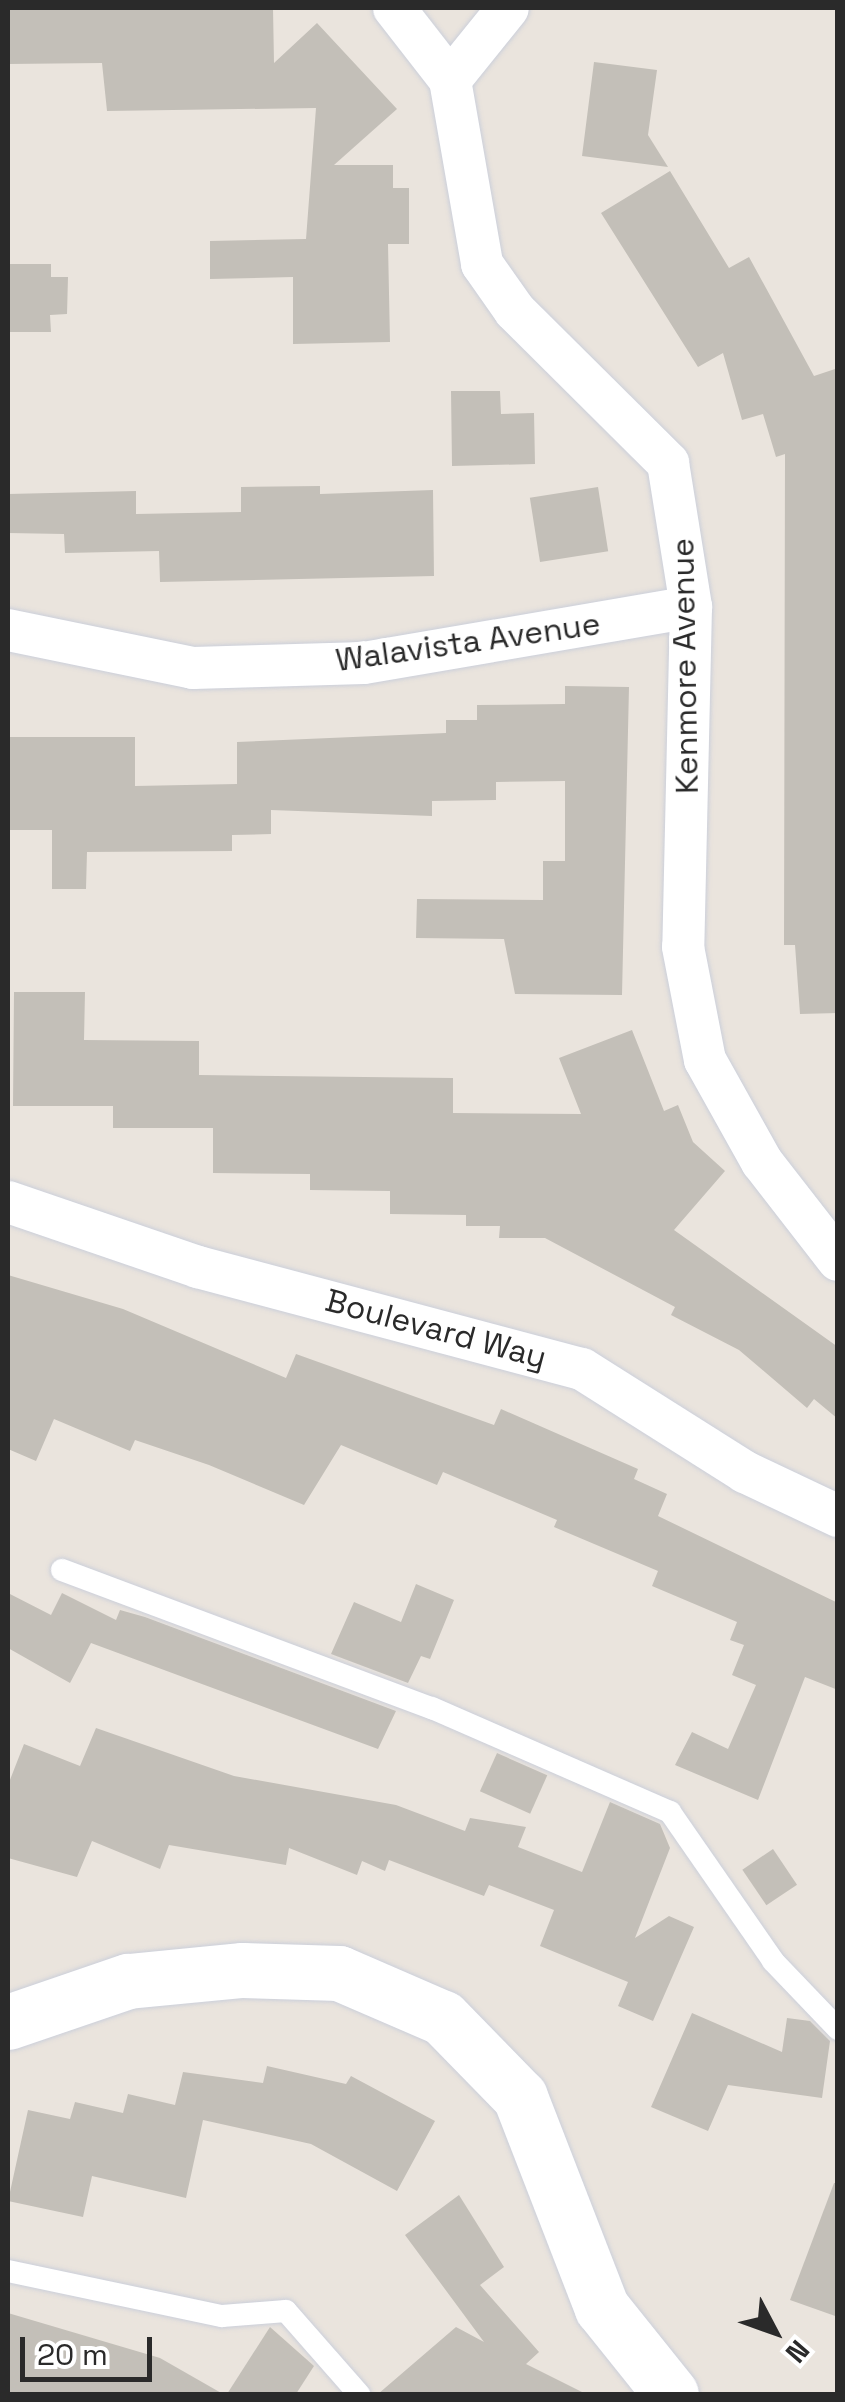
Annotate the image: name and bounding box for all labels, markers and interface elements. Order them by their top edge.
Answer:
street label: Kenmore Avenue [664,537,706,795]
street label: Walavista Avenue [333,604,603,680]
street label: Boulevard Way [321,1281,551,1377]
north arrow [725,2282,825,2382]
scale bar [25,2317,158,2379]
text: N [778,2333,817,2371]
text: 20 m [37,2335,108,2374]

